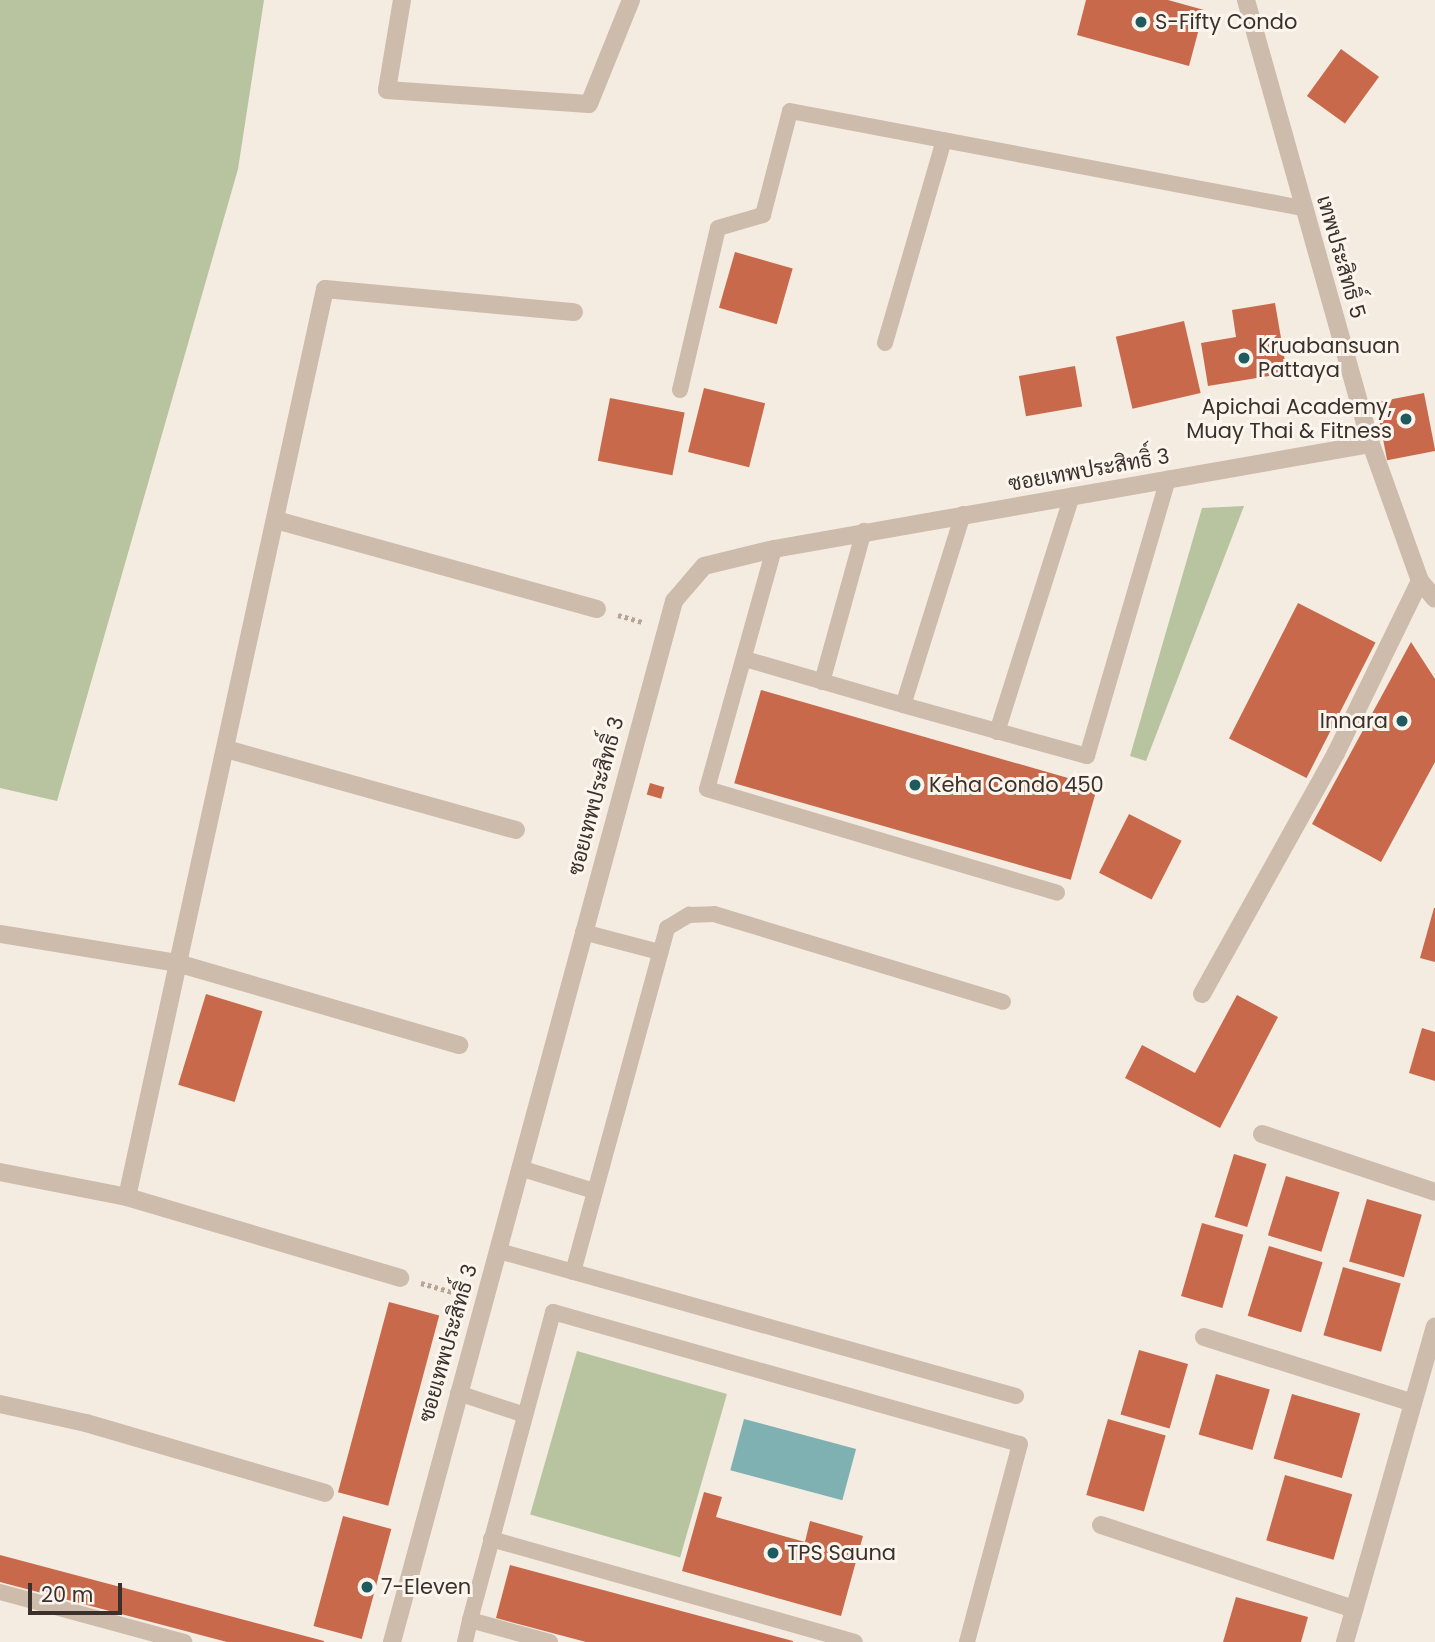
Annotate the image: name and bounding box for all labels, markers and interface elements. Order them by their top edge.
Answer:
place label: S-Fifty Condo [1155,9,1297,35]
marker: S-Fifty Condo [1133,14,1149,30]
street label: เทพประสิทธิ์ 5 [1311,193,1371,321]
place label: Kruabansuan Pattaya [1258,333,1400,383]
marker: Kruabansuan Pattaya [1236,350,1252,366]
place label: Apichai Academy, Muay Thai & Fitness [1186,394,1392,444]
marker: Apichai Academy, Muay Thai & Fitness [1398,411,1414,427]
street label: ซอยเทพประสิทธิ์ 3 [1006,443,1172,497]
place label: Innara [1320,708,1388,734]
marker: Innara [1394,713,1410,729]
street label: ซอยเทพประสิทธิ์ 3 [563,714,629,878]
place label: Keha Condo 450 [929,772,1104,798]
marker: Keha Condo 450 [907,777,923,793]
street label: ซอยเทพประสิทธิ์ 3 [413,1261,483,1425]
place label: TPS Sauna [787,1540,896,1566]
marker: TPS Sauna [765,1545,781,1561]
scale bar [32,1568,126,1612]
place label: 7-Eleven [381,1574,471,1600]
marker: 7-Eleven [359,1579,375,1595]
text: 20 m [41,1580,94,1609]

